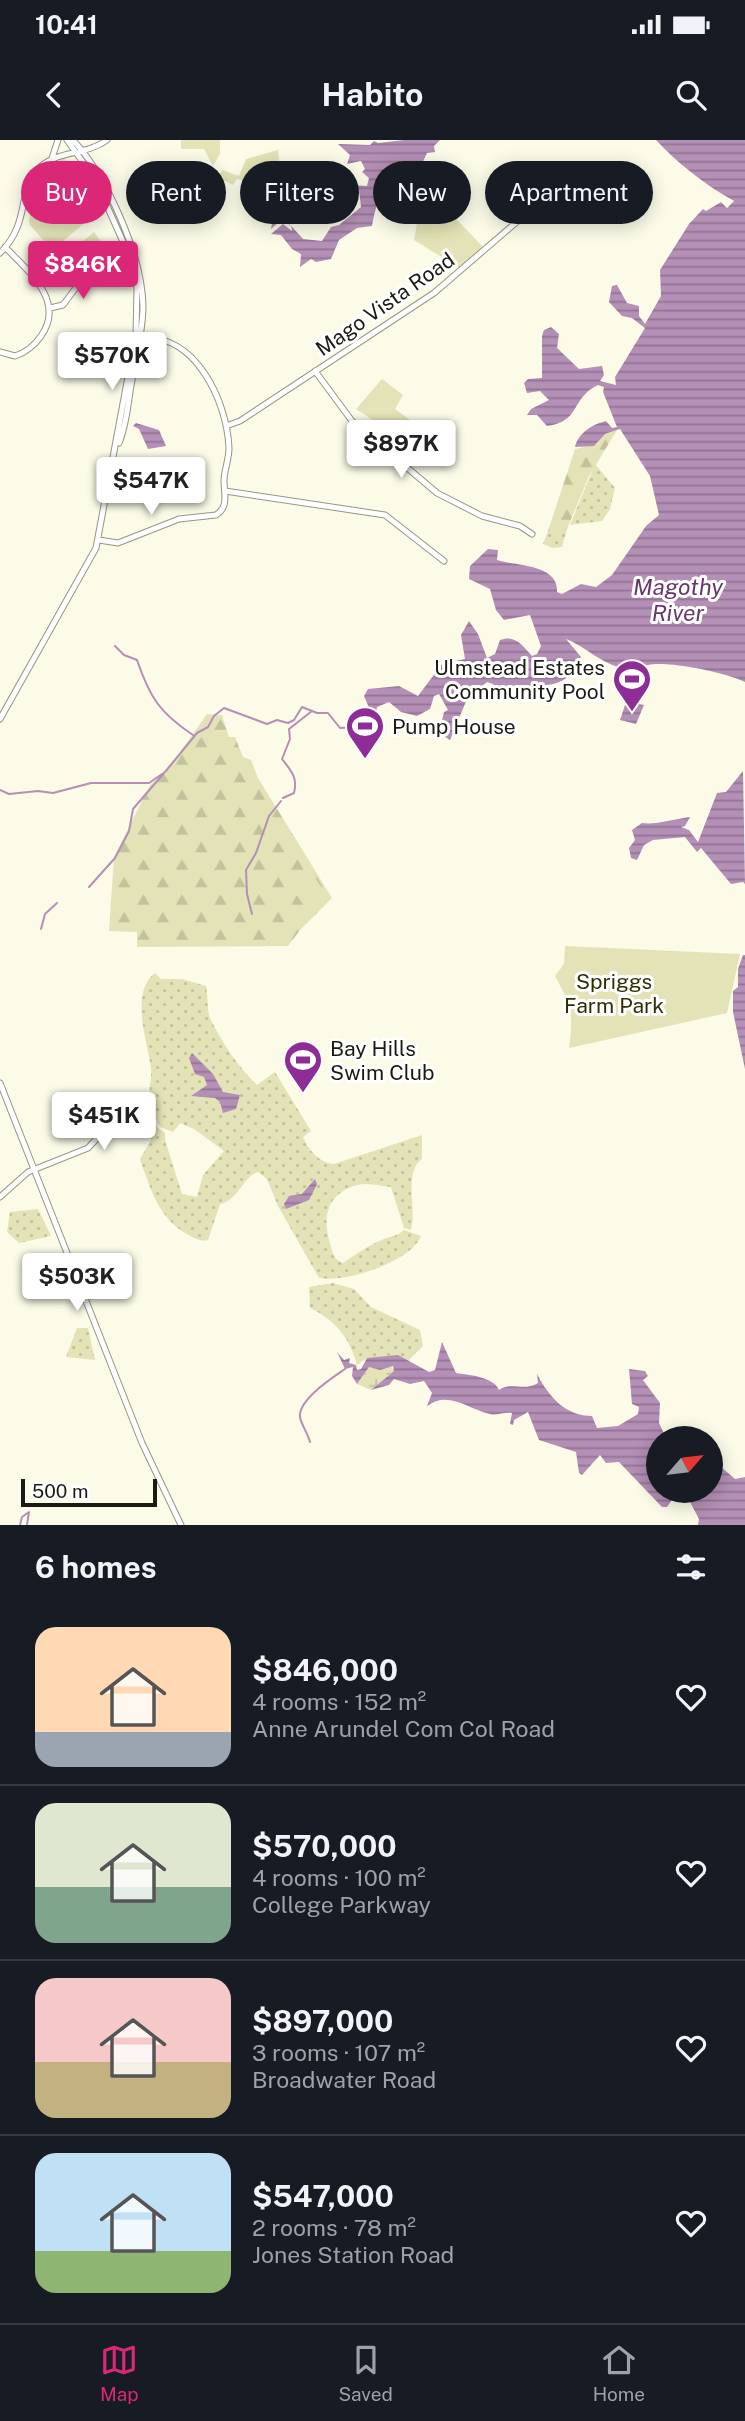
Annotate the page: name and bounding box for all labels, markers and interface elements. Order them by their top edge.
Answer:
text: 10:41 [35,9,98,40]
icon: back [35,76,73,114]
text: Habito [322,76,423,113]
icon: search [672,76,710,114]
chip: Buy [21,161,112,224]
chip: Rent [126,161,226,224]
chip: Filters [240,161,359,224]
chip: New [373,161,471,224]
chip: Apartment [485,161,653,224]
pin: $846K [34,242,132,301]
street label: Mago Vista Road [311,247,459,361]
text: $846K [44,250,122,277]
pin: $570K [63,332,161,392]
text: $570K [74,341,150,368]
pin: $897K [352,420,450,480]
text: $897K [363,429,439,456]
pin: $547K [102,458,200,517]
text: $547K [112,466,190,493]
water label: Magothy River [633,573,724,626]
place label: Ulmstead Estates Community Pool [434,655,605,704]
sports icon: Ulmstead Estates Community Pool [611,658,653,713]
sports icon: Pump House [344,705,386,760]
place label: Pump House [392,714,516,739]
park label: Spriggs Farm Park [564,969,664,1018]
place label: Bay Hills Swim Club [330,1036,435,1085]
sports icon: Bay Hills Swim Club [282,1039,324,1094]
pin: $451K [55,1093,153,1152]
text: $451K [68,1101,140,1128]
pin: $503K [28,1254,126,1313]
text: $503K [38,1262,116,1289]
north arrow [646,1426,723,1503]
map controls [646,1426,723,1503]
scale bar [21,1476,158,1508]
text: 500 m [32,1480,88,1502]
icon: filters [672,1548,710,1586]
text: 6 homes [35,1549,157,1585]
text: $846,000 [252,1652,398,1688]
icon: home [91,1655,175,1739]
icon: heart [672,1678,710,1716]
text: 4 rooms · 152 m² [252,1688,426,1715]
text: Anne Arundel Com Col Road [252,1715,555,1742]
text: $570,000 [252,1828,397,1864]
icon: home [91,1831,175,1915]
icon: heart [672,1854,710,1892]
text: 4 rooms · 100 m² [252,1864,426,1891]
text: College Parkway [252,1891,431,1918]
text: $897,000 [252,2003,393,2039]
icon: home [91,2006,175,2090]
icon: heart [672,2029,710,2067]
text: 3 rooms · 107 m² [252,2039,425,2066]
text: Broadwater Road [252,2066,436,2093]
text: $547,000 [252,2178,394,2214]
icon: home [91,2181,175,2265]
icon: heart [672,2204,710,2242]
text: 2 rooms · 78 m² [252,2214,416,2241]
text: Jones Station Road [252,2241,454,2268]
tab: Map [100,2341,139,2405]
tab: Saved [338,2341,393,2405]
tab: Home [593,2341,645,2405]

